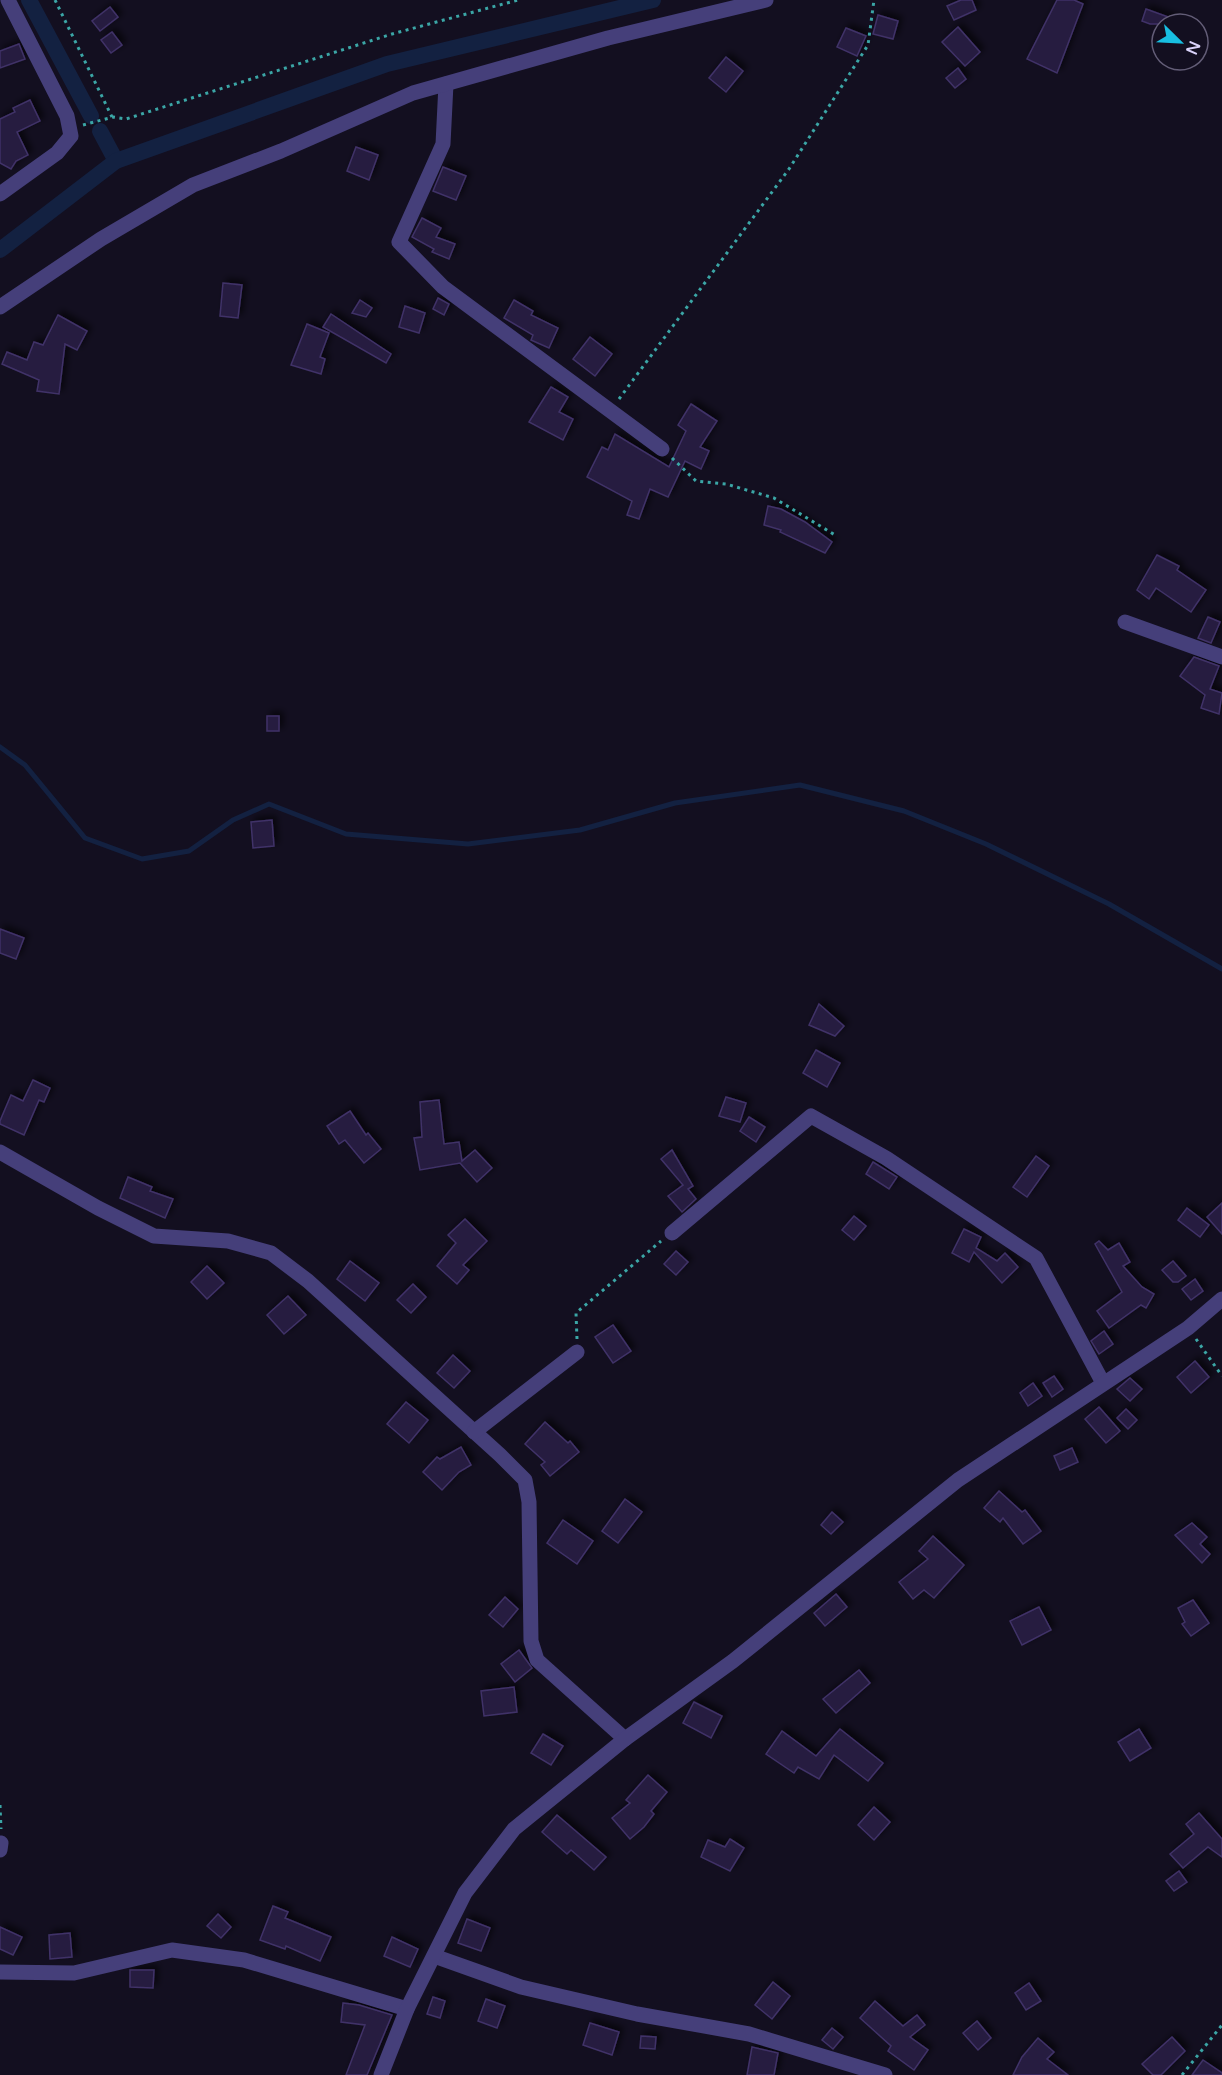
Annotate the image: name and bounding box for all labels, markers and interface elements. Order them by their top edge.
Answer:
north arrow [1150,12,1210,72]
text: N [1181,38,1205,58]

